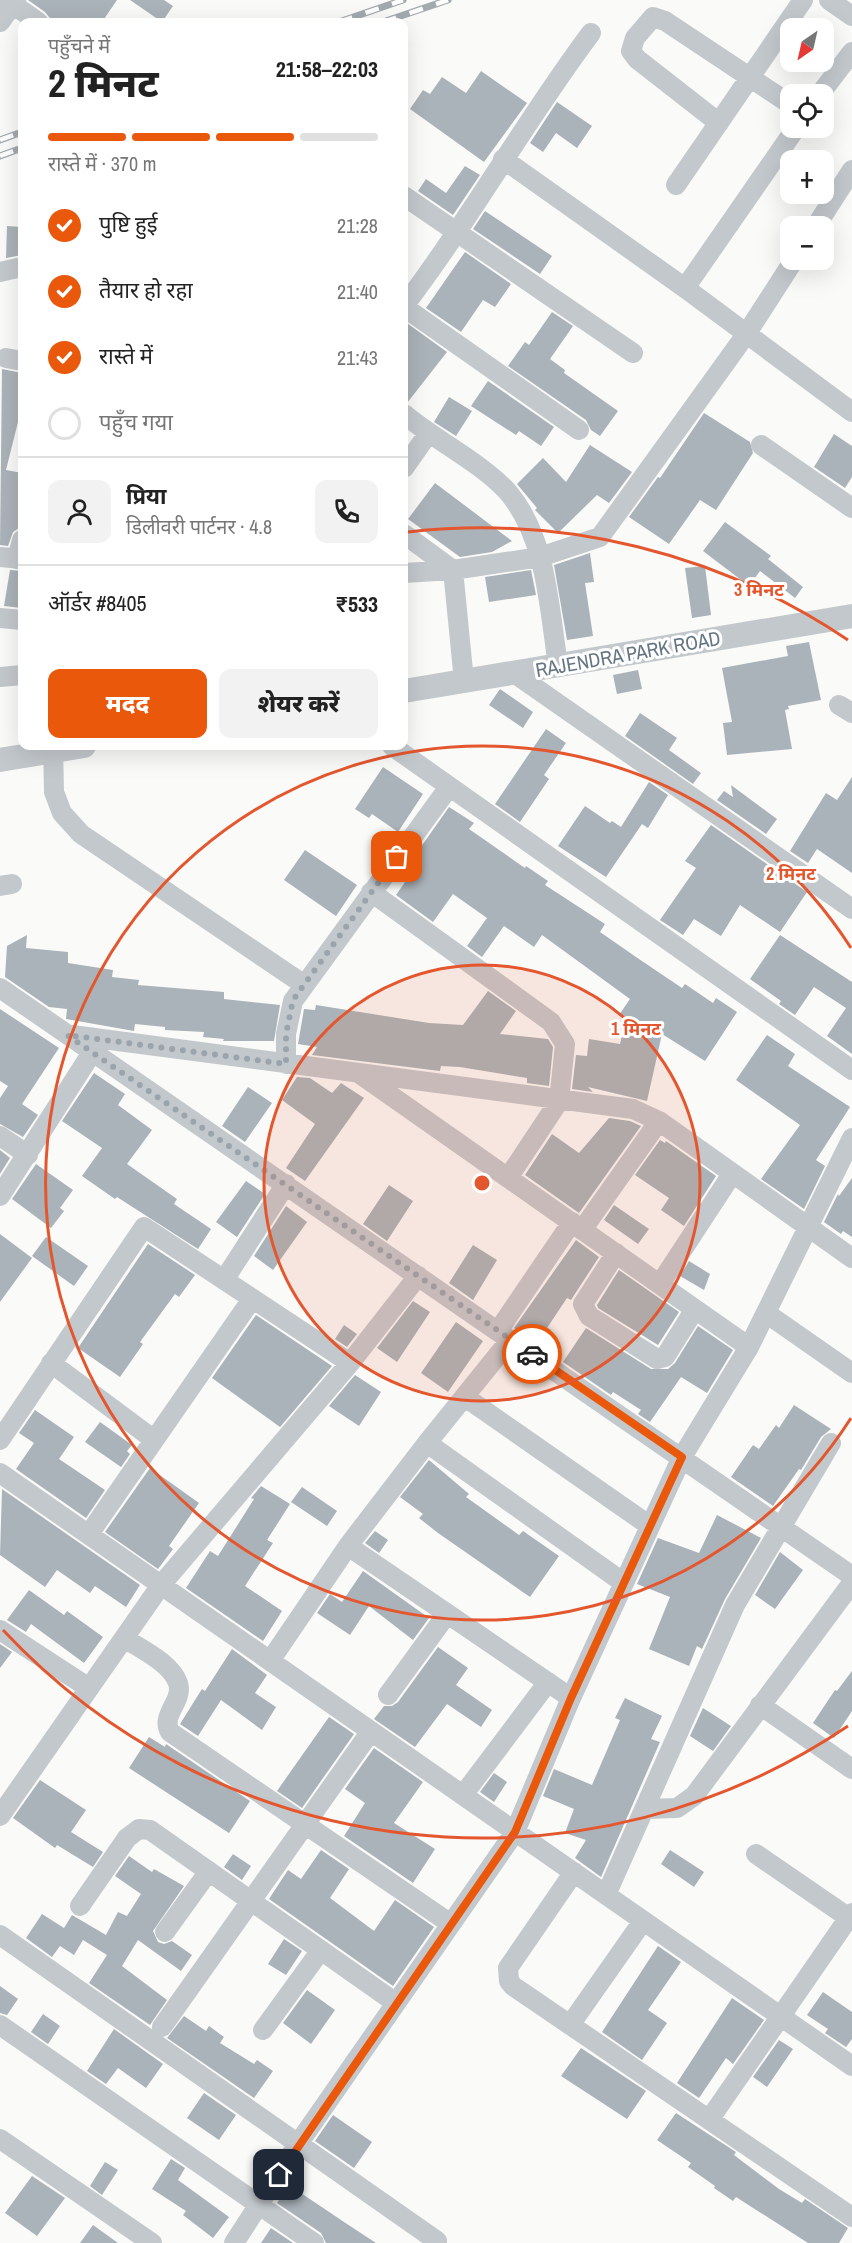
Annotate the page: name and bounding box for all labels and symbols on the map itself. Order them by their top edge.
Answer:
north arrow [780,18,834,72]
text: 3 मिनट [734,577,784,602]
street label: RAJENDRA PARK ROAD [533,624,723,683]
pin [371,831,422,882]
text: 2 मिनट [766,861,816,886]
text: 1 मिनट [611,1016,661,1041]
centre of rings [472,1173,492,1193]
courier [502,1324,562,1384]
pin [253,2149,304,2200]

